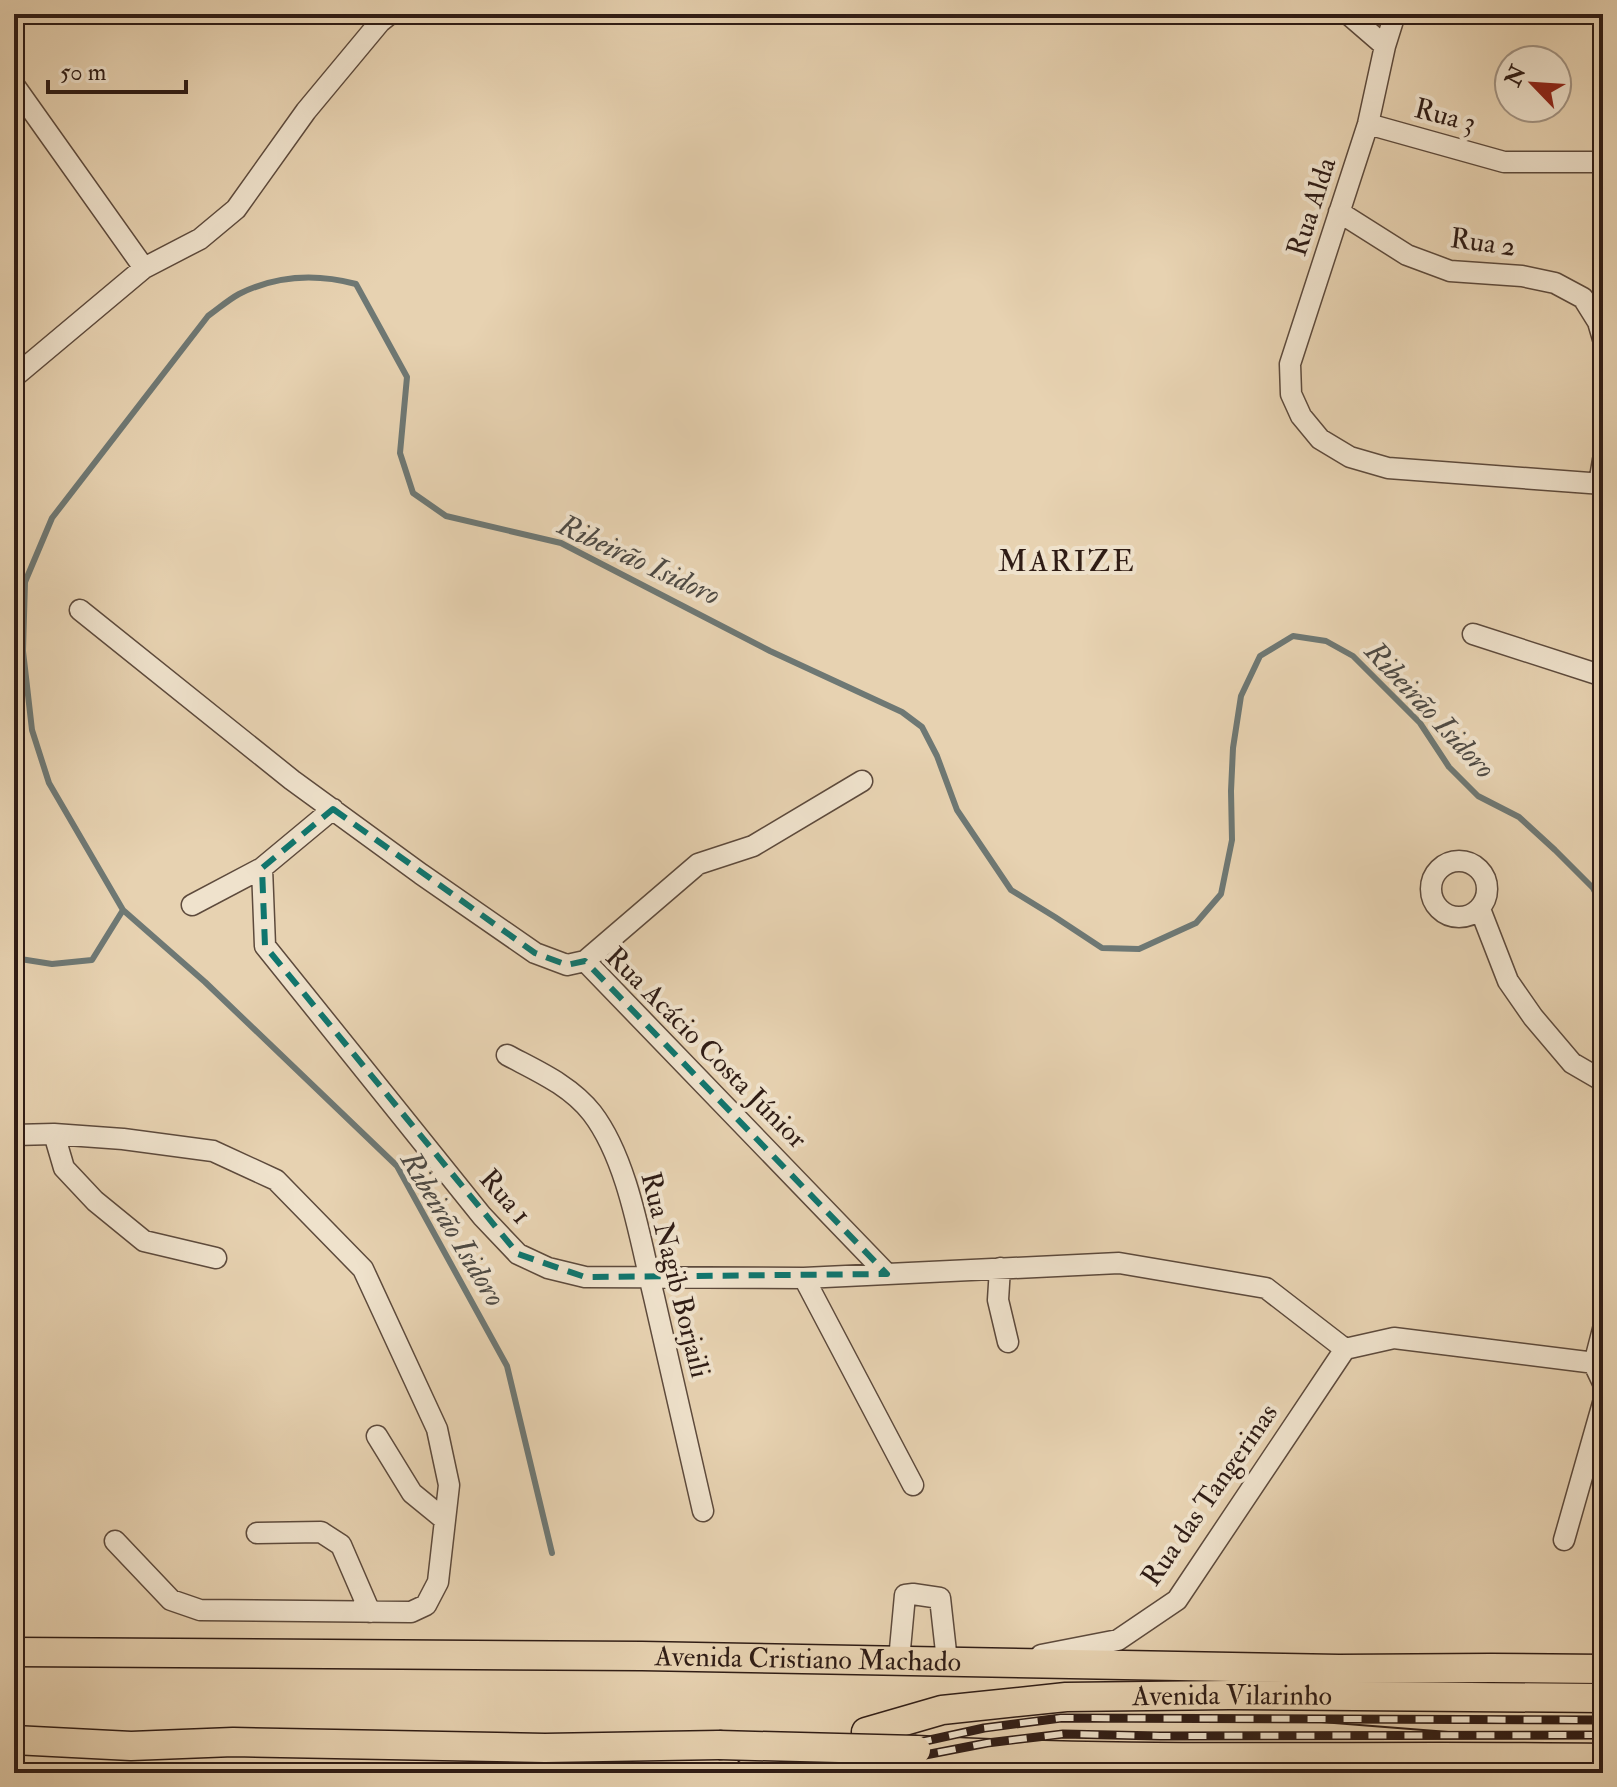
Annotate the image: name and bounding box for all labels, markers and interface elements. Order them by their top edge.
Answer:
scale bar [48,44,186,94]
north arrow [1493,44,1573,124]
text: 50 m [60,57,107,88]
text: N [1499,61,1533,92]
street label: Rua 3 [1410,91,1480,141]
street label: Rua Alda [1280,153,1345,261]
street label: Rua 2 [1448,221,1518,265]
water label: Ribeirão Isidoro [551,506,726,614]
district label: MARIZE [998,543,1136,580]
water label: Ribeirão Isidoro [1356,633,1503,786]
street label: Rua Acácio Costa Júnior [598,940,815,1157]
water label: Ribeirão Isidoro [392,1144,514,1313]
street label: Rua 1 [472,1162,538,1232]
street label: Rua Nagib Borjaili [633,1169,717,1381]
street label: Rua das Tangerinas [1134,1397,1286,1593]
street label: Avenida Cristiano Machado [653,1639,961,1679]
street label: Avenida Vilarinho [1131,1677,1332,1714]

